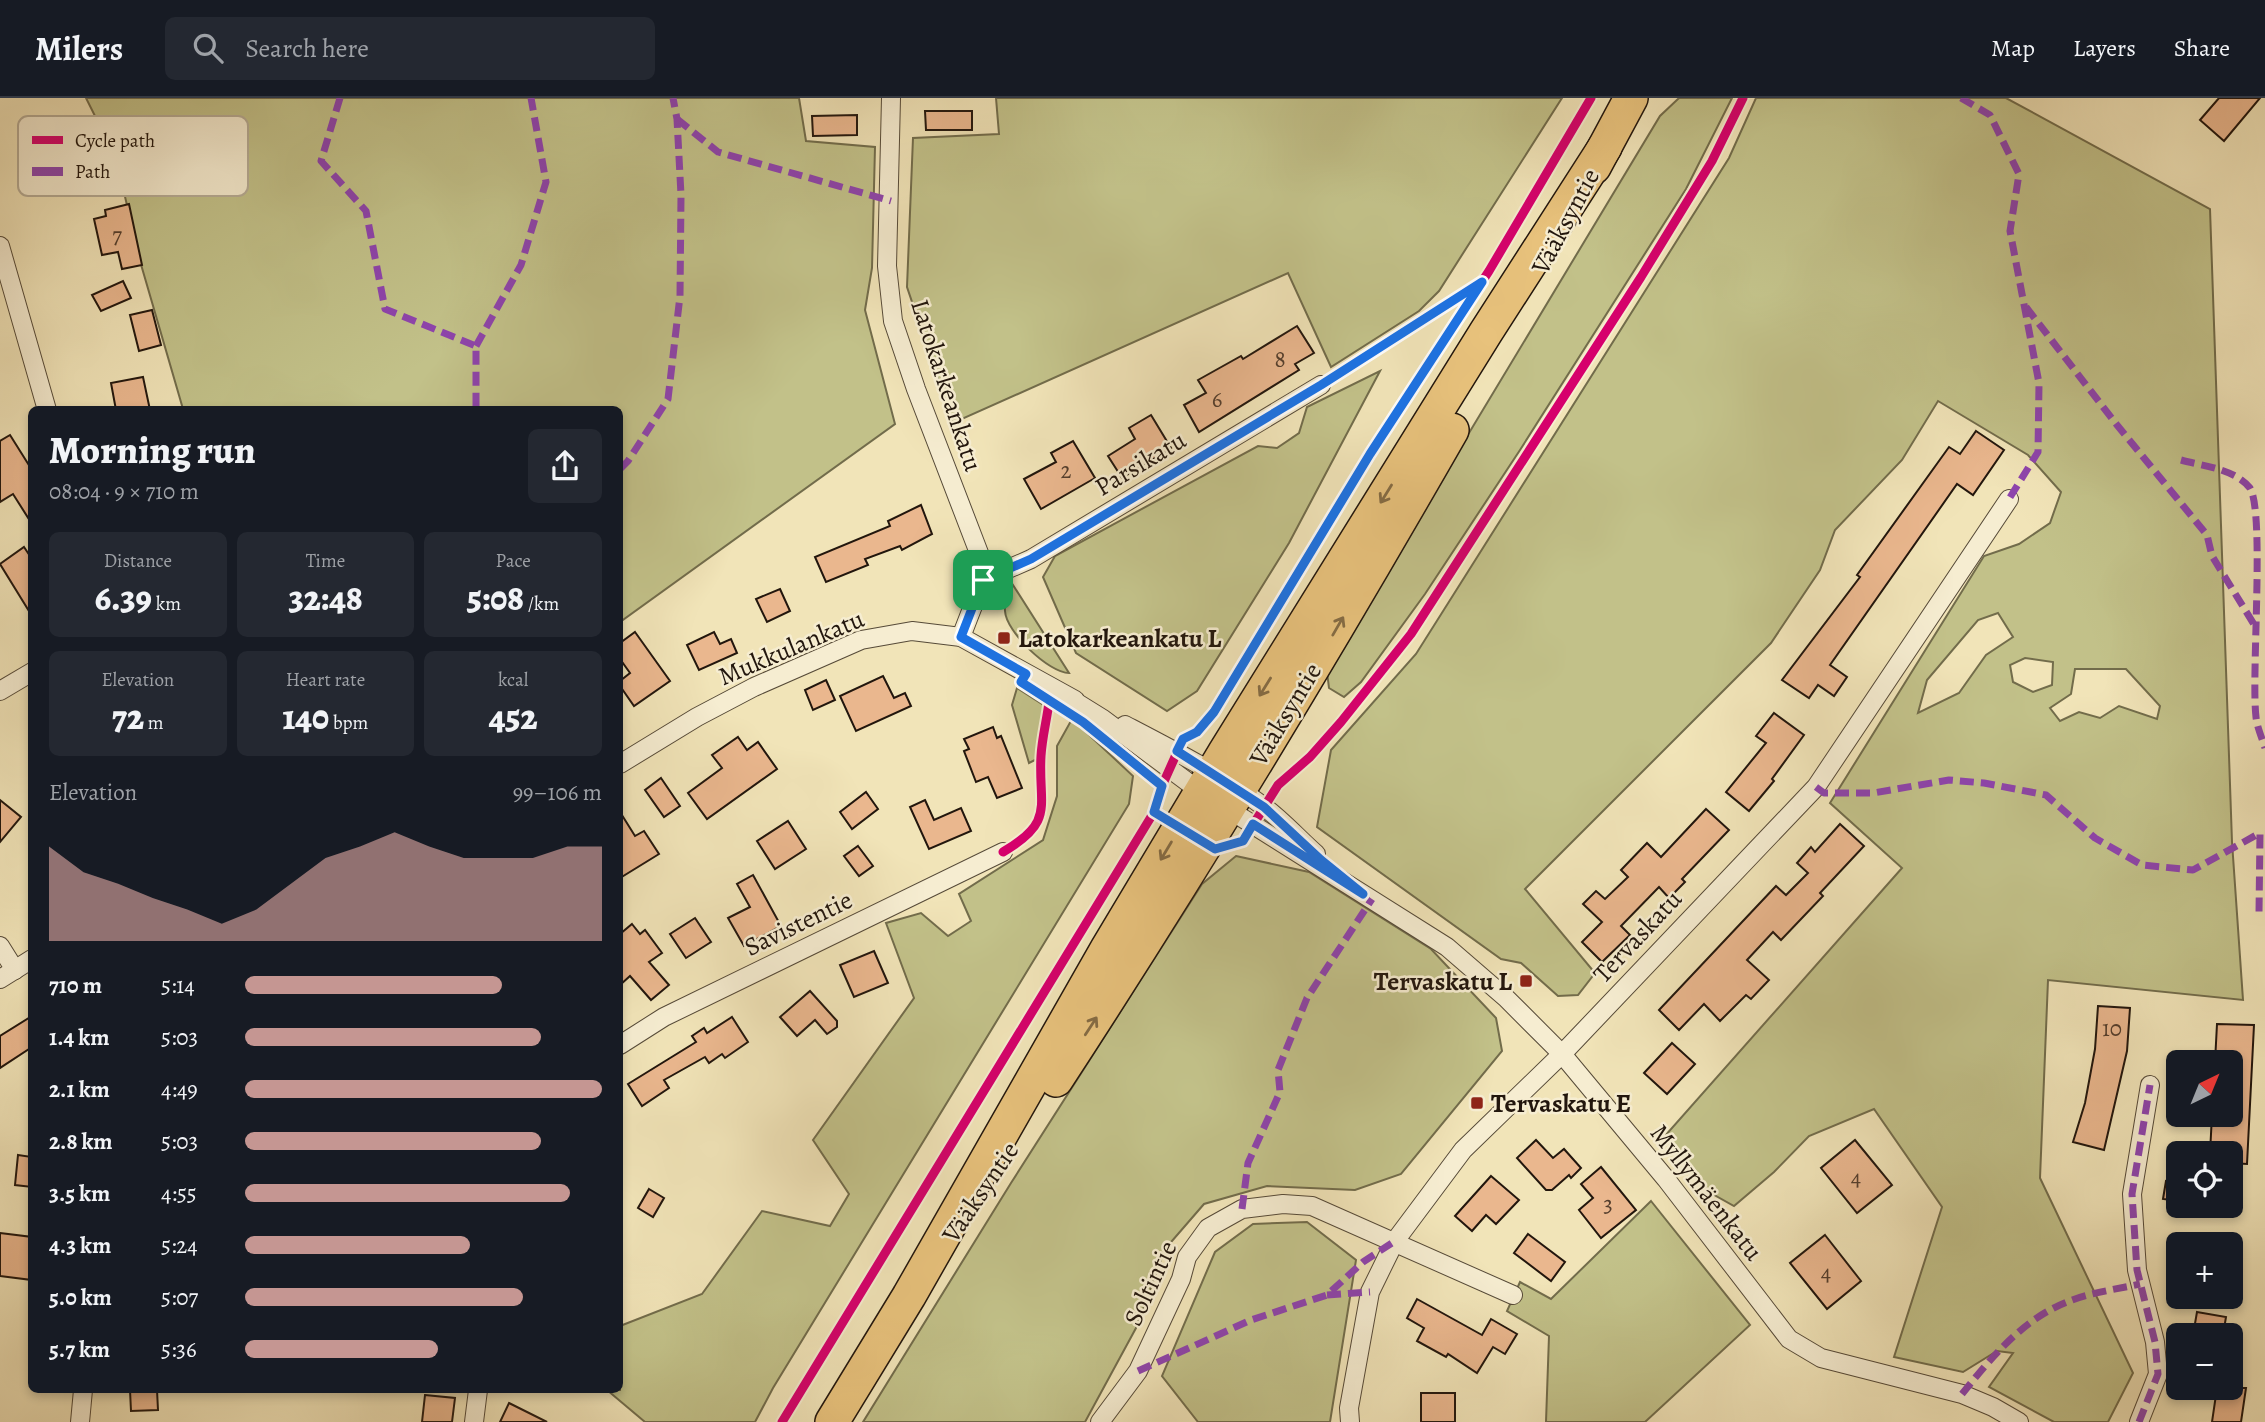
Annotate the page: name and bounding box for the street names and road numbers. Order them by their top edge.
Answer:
street label: Vääksyntie [1523,162,1608,281]
street label: Latokarkeankatu [902,295,991,477]
street label: Parsikatu [1088,422,1193,504]
street label: Mukkulankatu [713,601,870,694]
street label: Vääksyntie [1240,656,1330,773]
street label: Tervaskatu [1585,881,1690,991]
street label: Savistentie [738,882,858,965]
street label: Myllymäenkatu [1642,1117,1772,1269]
street label: Vääksyntie [933,1135,1027,1250]
street label: Soltintie [1116,1235,1185,1332]

